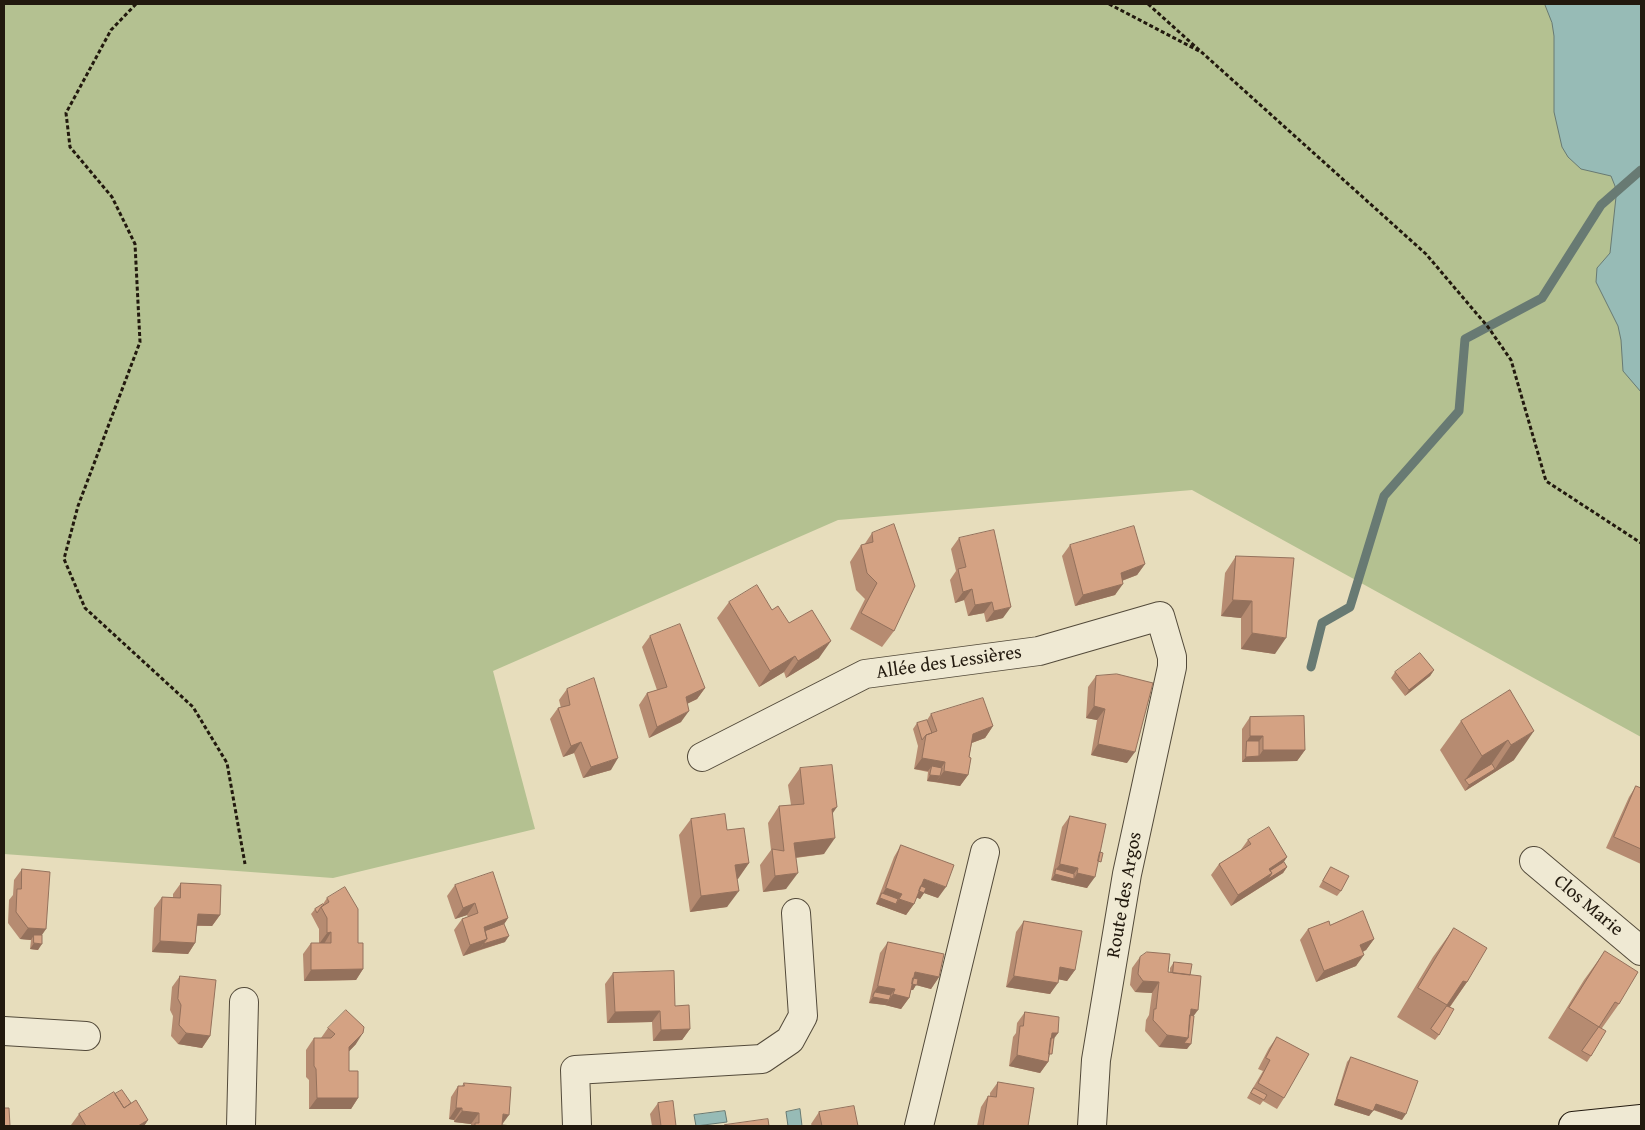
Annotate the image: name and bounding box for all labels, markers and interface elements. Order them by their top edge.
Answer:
street label: Allée des Lessières [875,642,1023,684]
street label: Route des Argos [1103,830,1147,960]
street label: Clos Marie [1549,870,1627,942]

